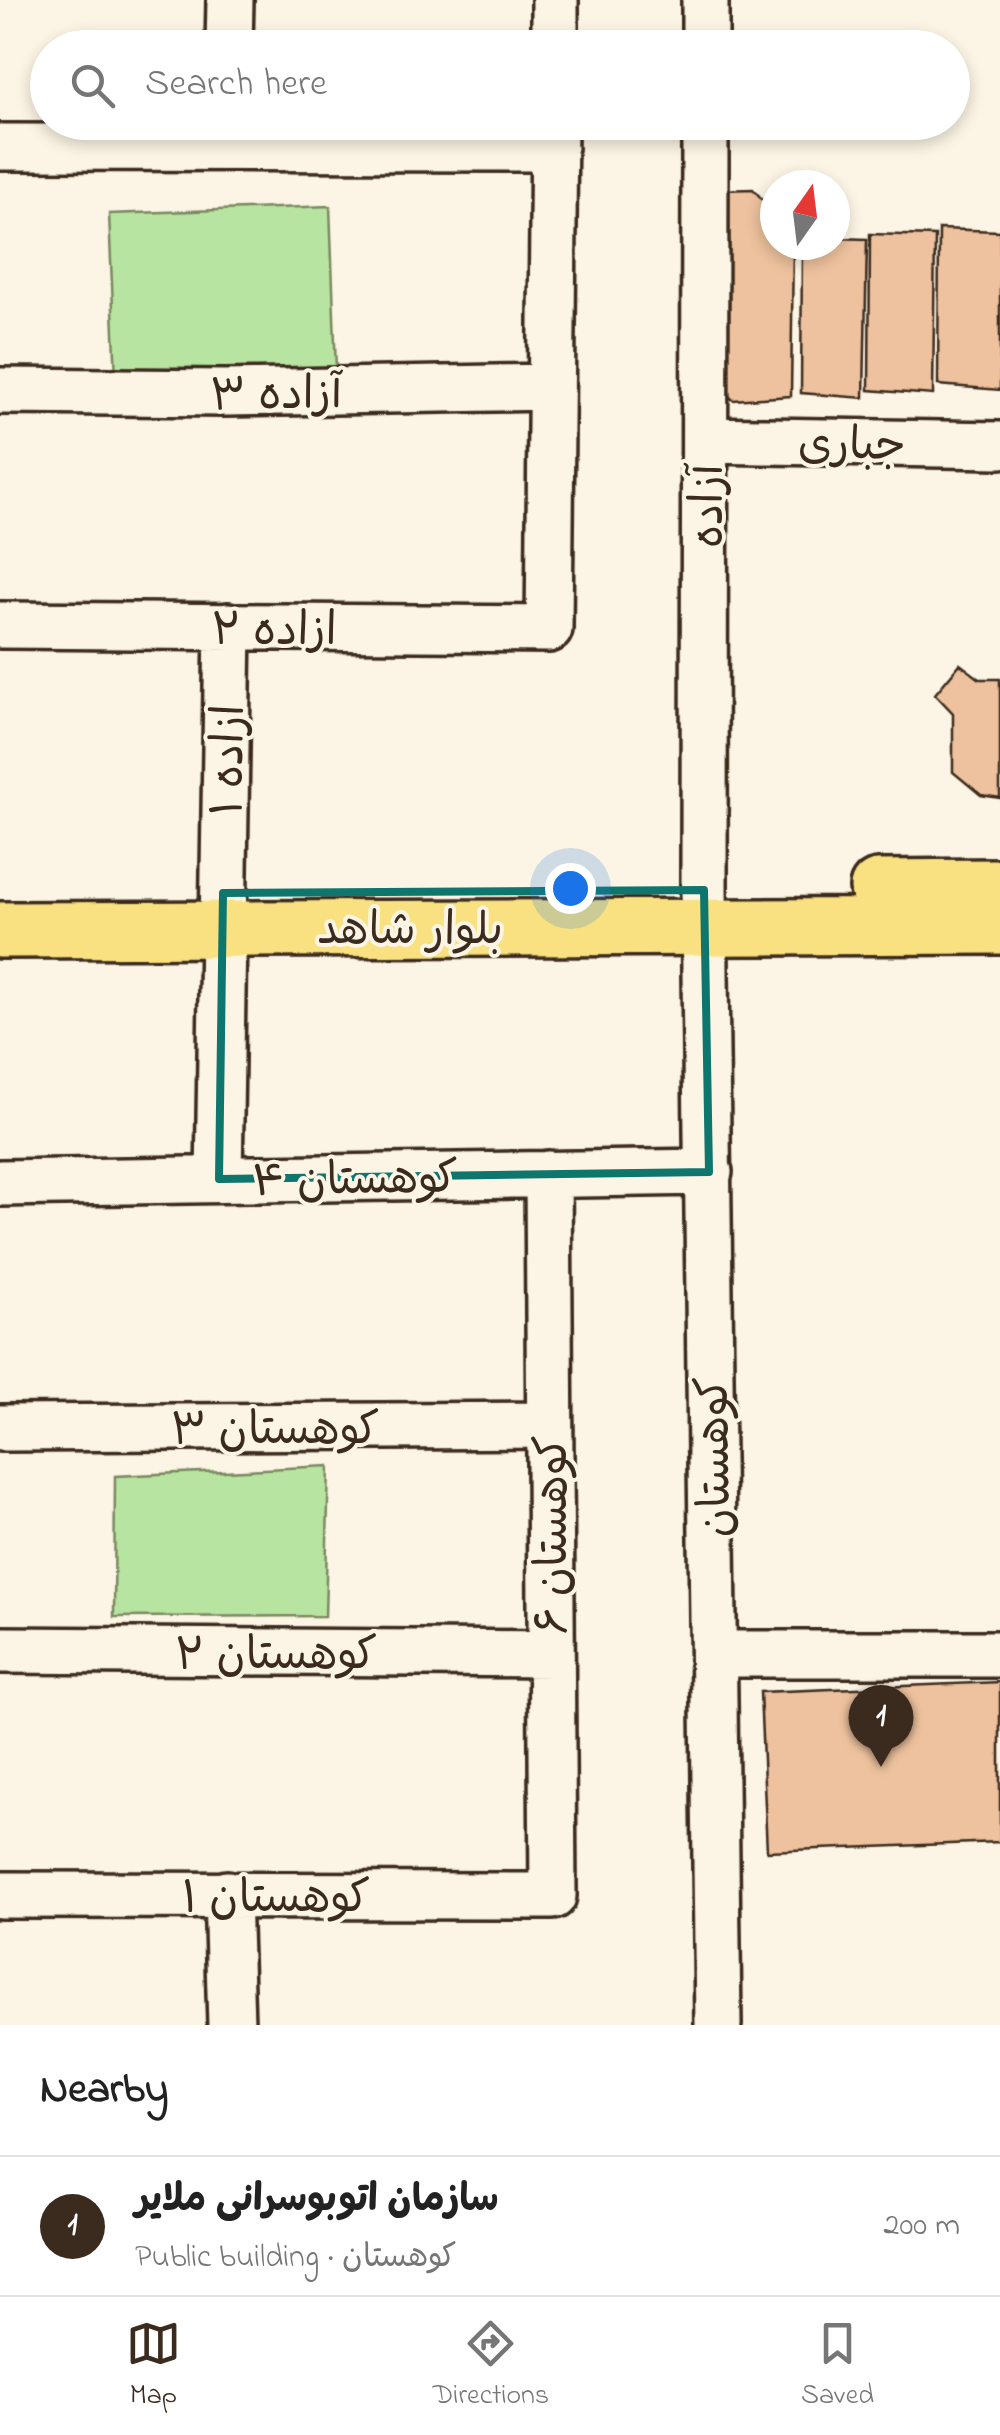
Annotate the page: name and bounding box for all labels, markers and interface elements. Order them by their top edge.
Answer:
search box [30,30,970,140]
text: Search here [145,57,327,113]
icon: search [65,58,120,113]
north arrow [760,170,850,260]
street label: آزاده ۳ [210,363,345,431]
street label: جباری [797,413,906,481]
street label: آزاده [677,462,743,548]
street label: ازاده ۲ [211,599,337,665]
street label: ازاده ۱ [197,704,265,816]
your location [545,863,596,914]
street label: بلوار شاهد [317,899,503,965]
street label: کوهستان ۴ [252,1147,459,1217]
street label: کوهستان [683,1376,751,1538]
street label: کوهستان ۳ [171,1399,380,1465]
street label: کوهستان ۶ [522,1435,588,1635]
street label: کوهستان ۲ [175,1624,377,1690]
pin: 1 [848,1684,914,1767]
street label: کوهستان ۱ [182,1867,370,1933]
text: Nearby [40,2060,168,2121]
text: سازمان اتوبوسرانی ملایر [135,2173,499,2229]
text: 1 [67,2203,78,2250]
text: 200 m [884,2203,960,2250]
text: Public building · کوهستان [135,2235,456,2282]
tab: Map [126,2316,181,2417]
tab: Directions [433,2316,549,2417]
tab: Saved [801,2316,874,2417]

